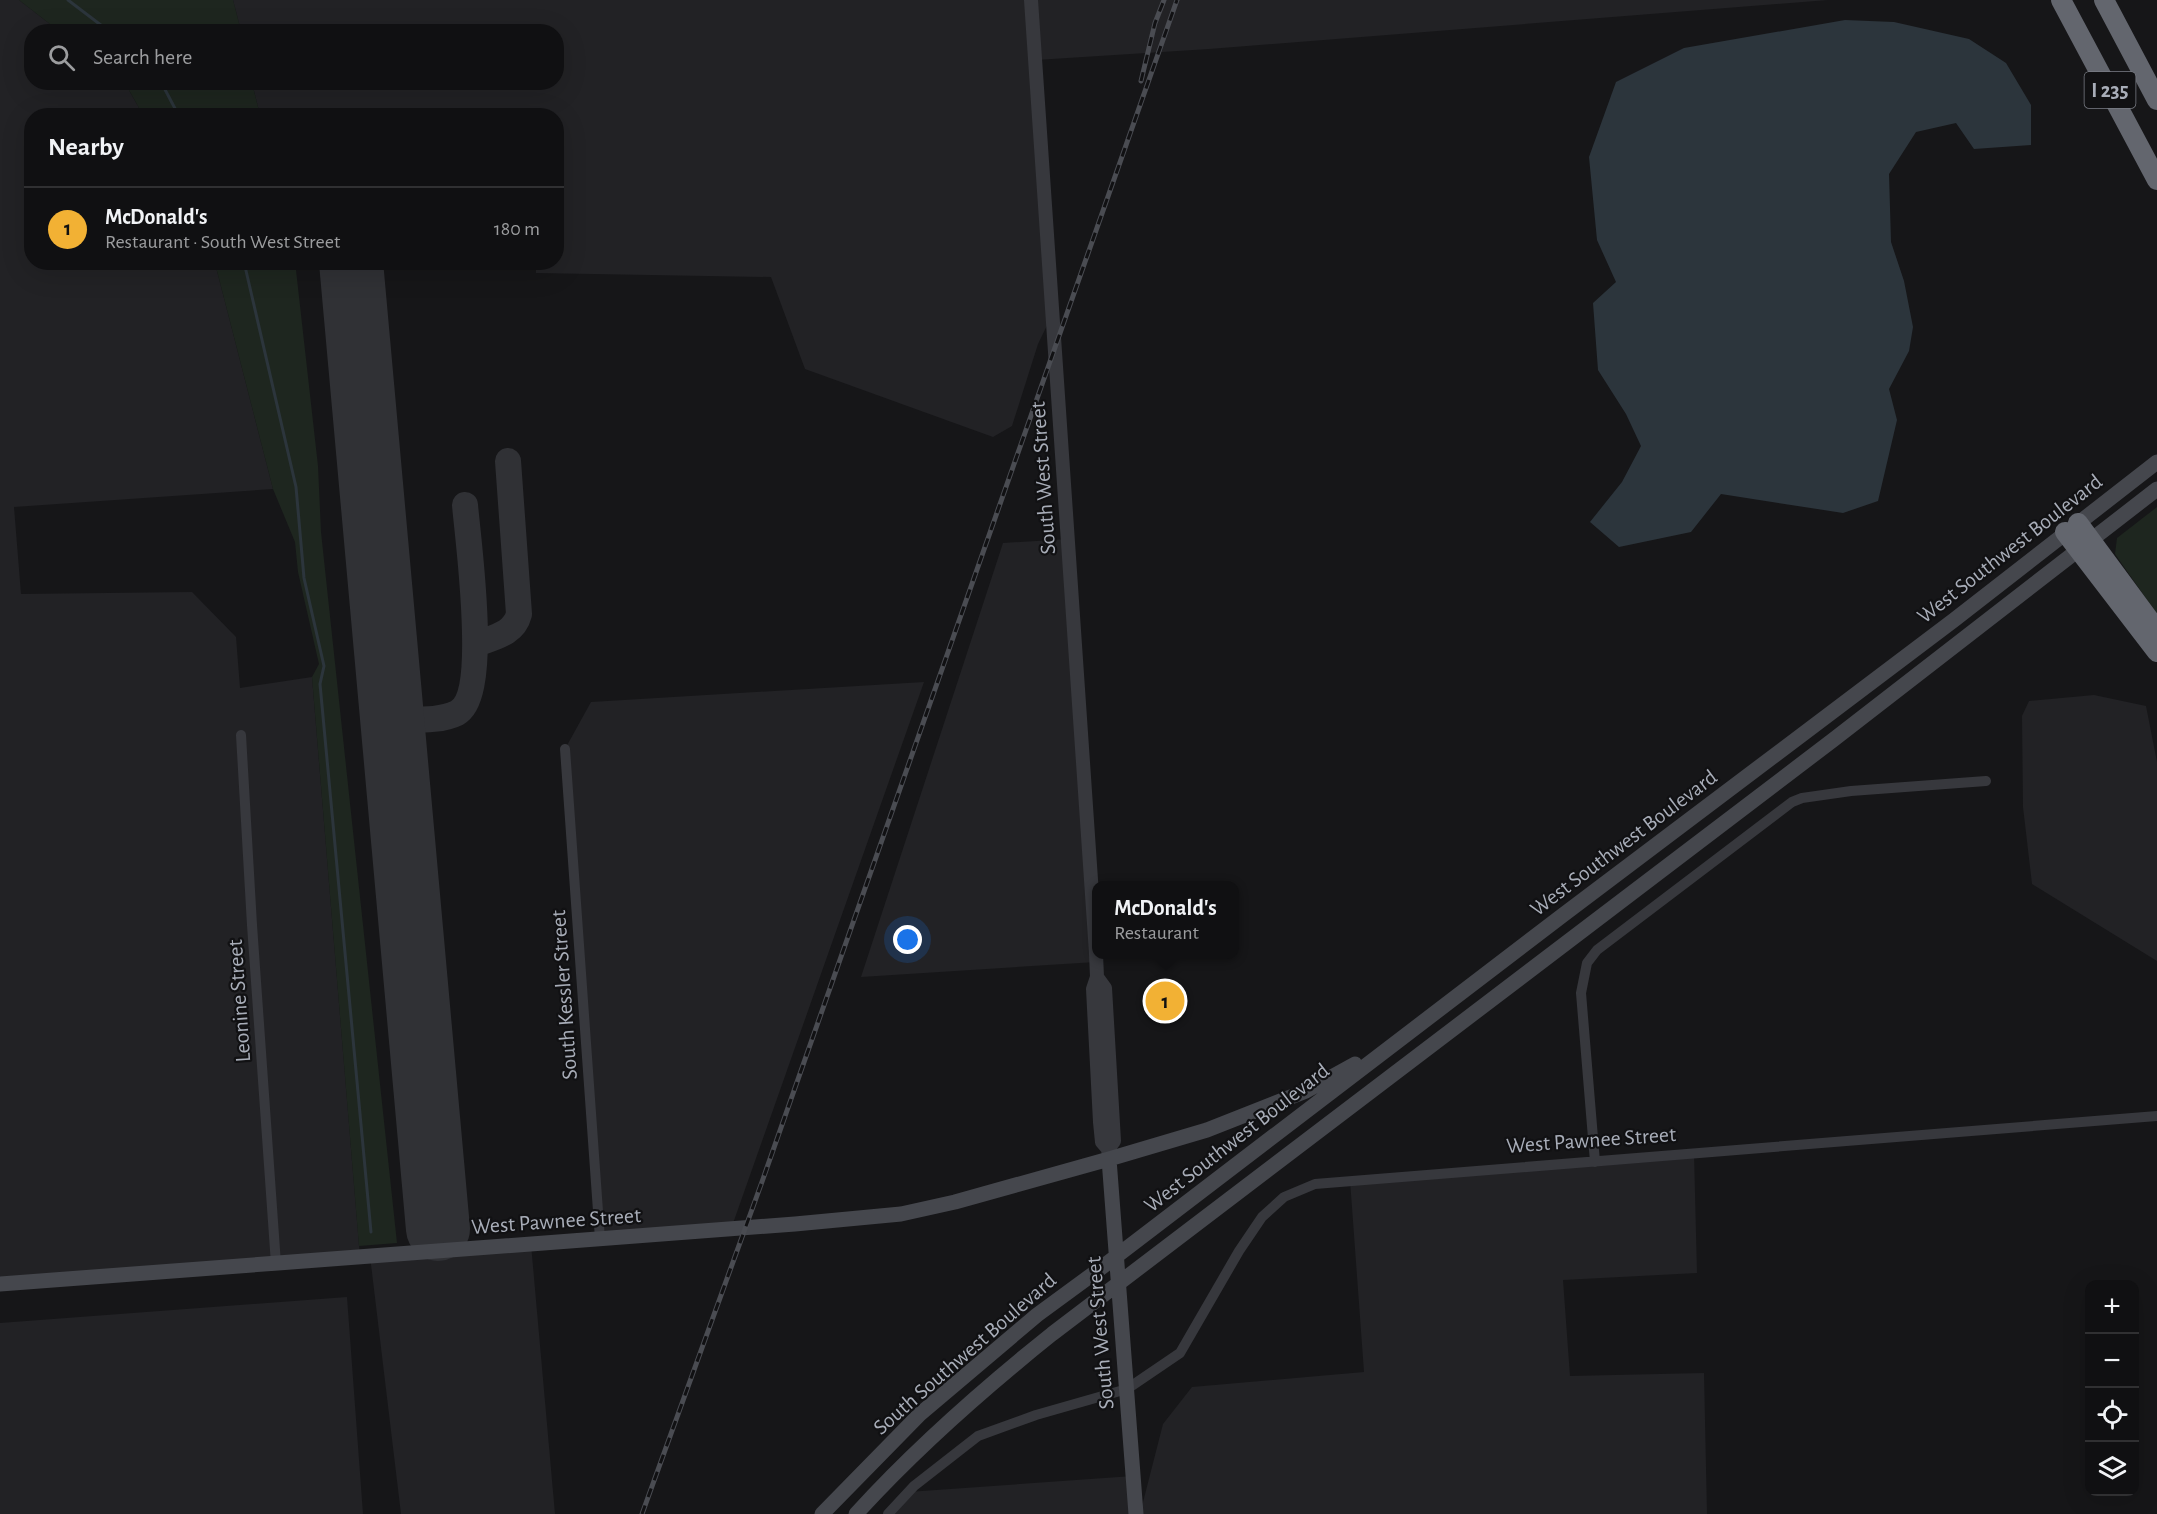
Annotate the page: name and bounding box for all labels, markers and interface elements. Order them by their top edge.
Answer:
search box [24,24,564,90]
icon: search [45,41,78,74]
text: Search here [93,46,192,68]
road number: I 235 [2084,72,2136,108]
text: Nearby [48,134,124,160]
text: McDonald's [105,206,207,228]
text: 1 [64,219,71,239]
text: 180 m [494,219,540,239]
text: Restaurant · South West Street [105,232,340,252]
street label: South West Street [1027,401,1059,555]
street label: West Southwest Boulevard [1913,470,2106,628]
street label: West Southwest Boulevard [1526,766,1721,920]
popup [1092,881,1239,959]
text: McDonald's [1114,897,1217,919]
street label: South Kessler Street [547,909,581,1081]
text: Restaurant [1114,923,1199,943]
your location [893,925,922,954]
street label: Leonine Street [224,939,254,1063]
pin: 1 [1146,978,1184,1024]
street label: West Southwest Boulevard [1140,1059,1333,1217]
street label: West Pawnee Street [1505,1123,1677,1157]
street label: West Pawnee Street [470,1204,642,1238]
street label: South West Street [1082,1256,1118,1410]
street label: South Southwest Boulevard [869,1269,1060,1439]
map controls [2085,1280,2139,1496]
button: + [2085,1280,2139,1334]
button: − [2085,1334,2139,1388]
button: locate [2085,1388,2139,1442]
button: layers [2085,1442,2139,1496]

